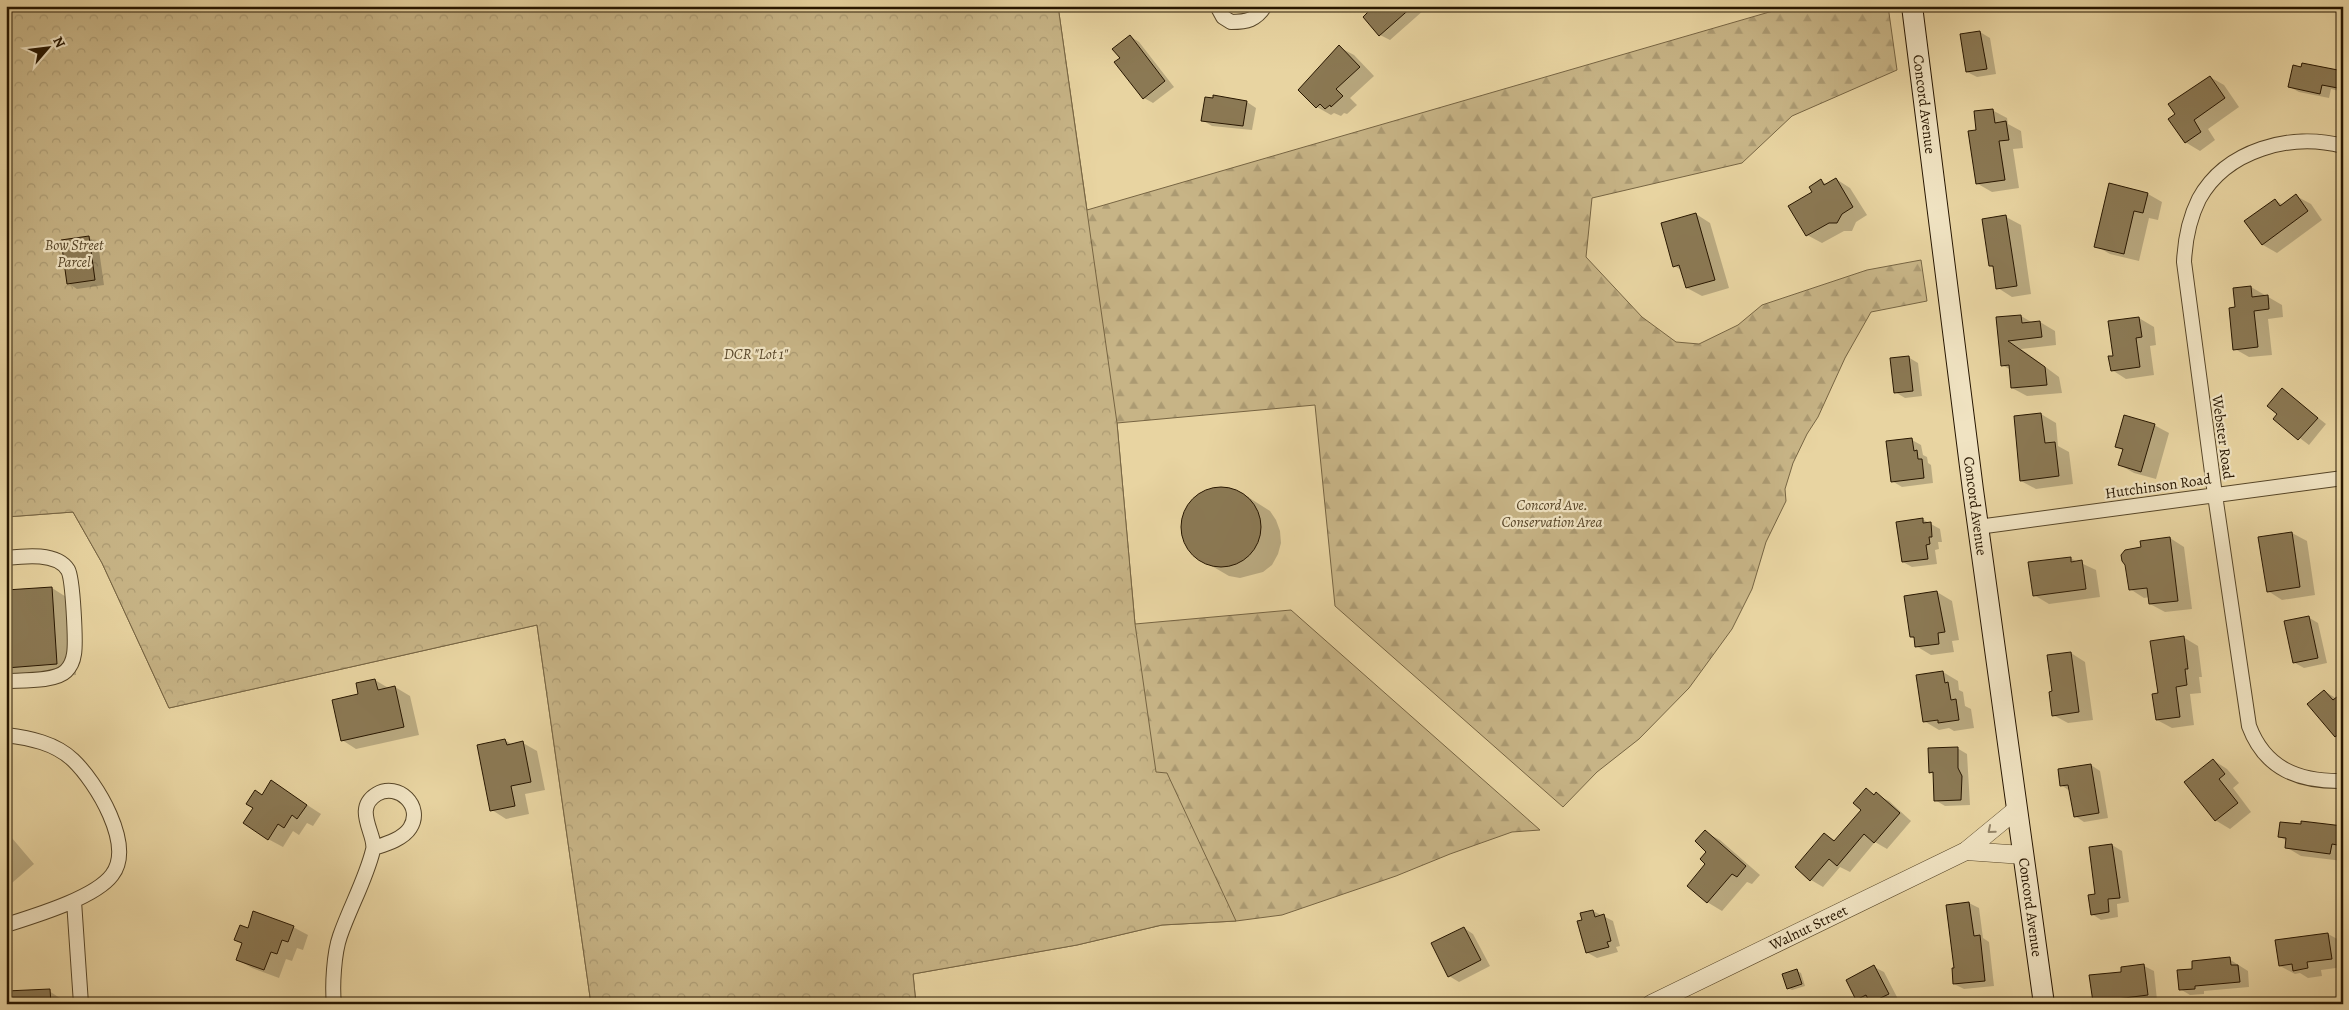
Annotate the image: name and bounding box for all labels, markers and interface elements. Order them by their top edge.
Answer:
north arrow [22,22,72,72]
text: N [48,33,70,51]
street label: Concord Avenue [1908,53,1941,155]
park label: Bow Street Parcel [45,235,104,272]
park label: DCR "Lot 1" [724,344,789,364]
street label: Webster Road [2207,393,2239,481]
street label: Concord Avenue [1959,455,1992,557]
street label: Hutchinson Road [2104,469,2213,503]
park label: Concord Ave. Conservation Area [1502,495,1602,532]
one-way arrow [1988,824,1997,832]
street label: Concord Avenue [2014,856,2047,958]
street label: Walnut Street [1765,900,1851,955]

